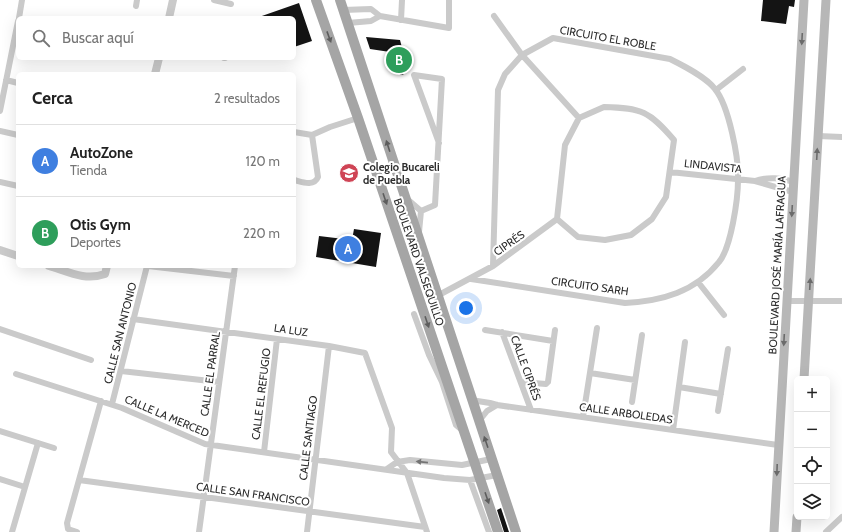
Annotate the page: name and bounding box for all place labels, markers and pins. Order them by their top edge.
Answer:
pin: B [386,45,412,75]
place label: Colegio Bucareli de Puebla [363,160,440,187]
school or university icon: Colegio Bucareli de Puebla [338,162,360,184]
pin: A [335,234,361,264]

